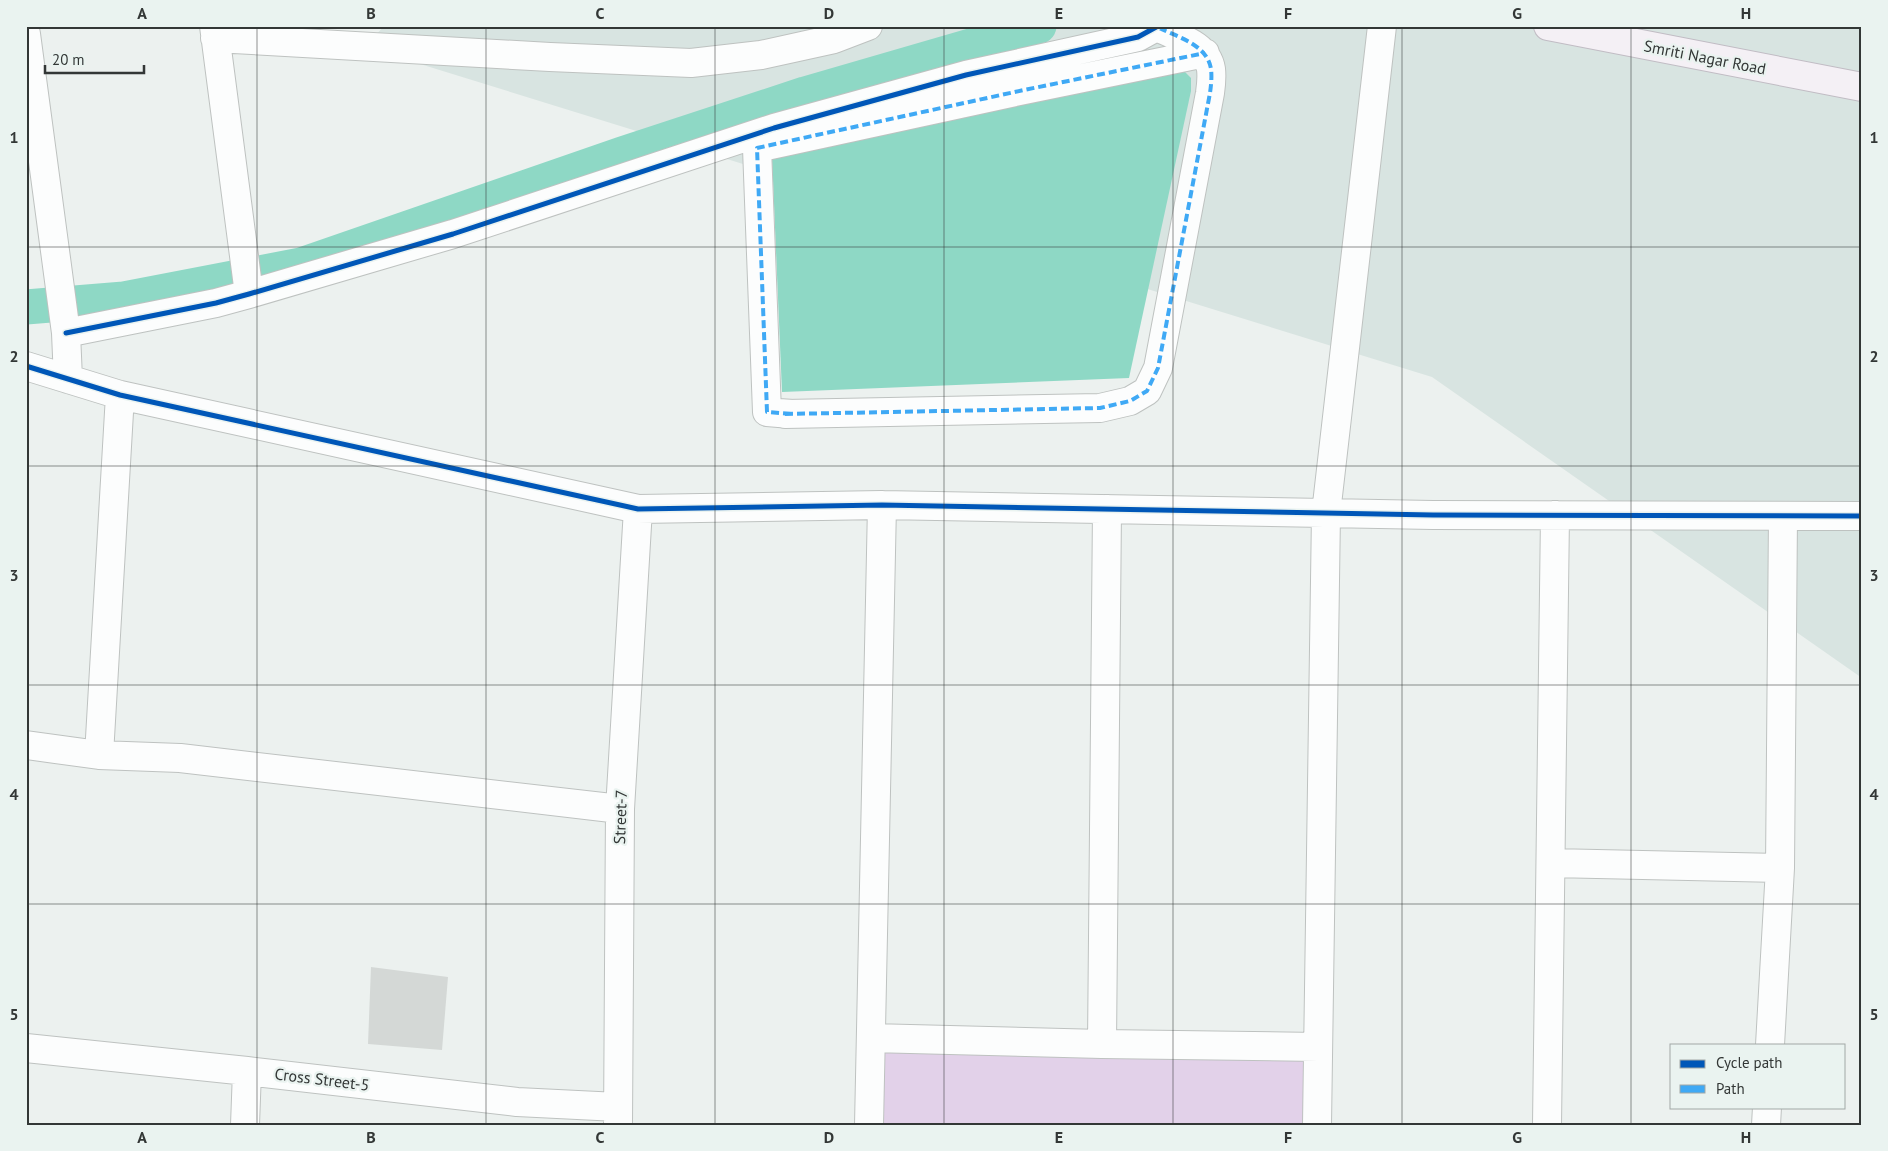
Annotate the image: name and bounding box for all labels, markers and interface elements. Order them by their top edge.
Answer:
text: A [137,3,147,23]
text: B [366,3,376,23]
text: C [596,3,605,23]
text: D [824,3,834,23]
text: E [1055,3,1063,23]
text: F [1284,3,1292,23]
text: G [1512,3,1522,23]
text: H [1741,3,1751,23]
street label: Smriti Nagar Road [1642,35,1768,79]
scale bar [45,42,144,74]
text: 20 m [52,50,85,69]
text: 1 [9,127,19,147]
text: 1 [1869,127,1879,147]
text: 2 [9,346,19,366]
text: 2 [1869,346,1879,366]
text: 3 [9,565,19,585]
text: 3 [1869,565,1879,585]
text: 4 [9,784,19,804]
text: 4 [1869,784,1879,804]
street label: Street-7 [609,789,631,845]
text: 5 [9,1004,19,1024]
text: 5 [1869,1004,1879,1024]
legend [1670,1044,1846,1108]
text: Cycle path [1716,1053,1782,1072]
street label: Cross Street-5 [273,1063,371,1095]
text: Path [1716,1079,1745,1098]
text: A [137,1127,147,1147]
text: B [366,1127,376,1147]
text: C [596,1127,605,1147]
text: D [824,1127,834,1147]
text: E [1055,1127,1063,1147]
text: F [1284,1127,1292,1147]
text: G [1512,1127,1522,1147]
text: H [1741,1127,1751,1147]

